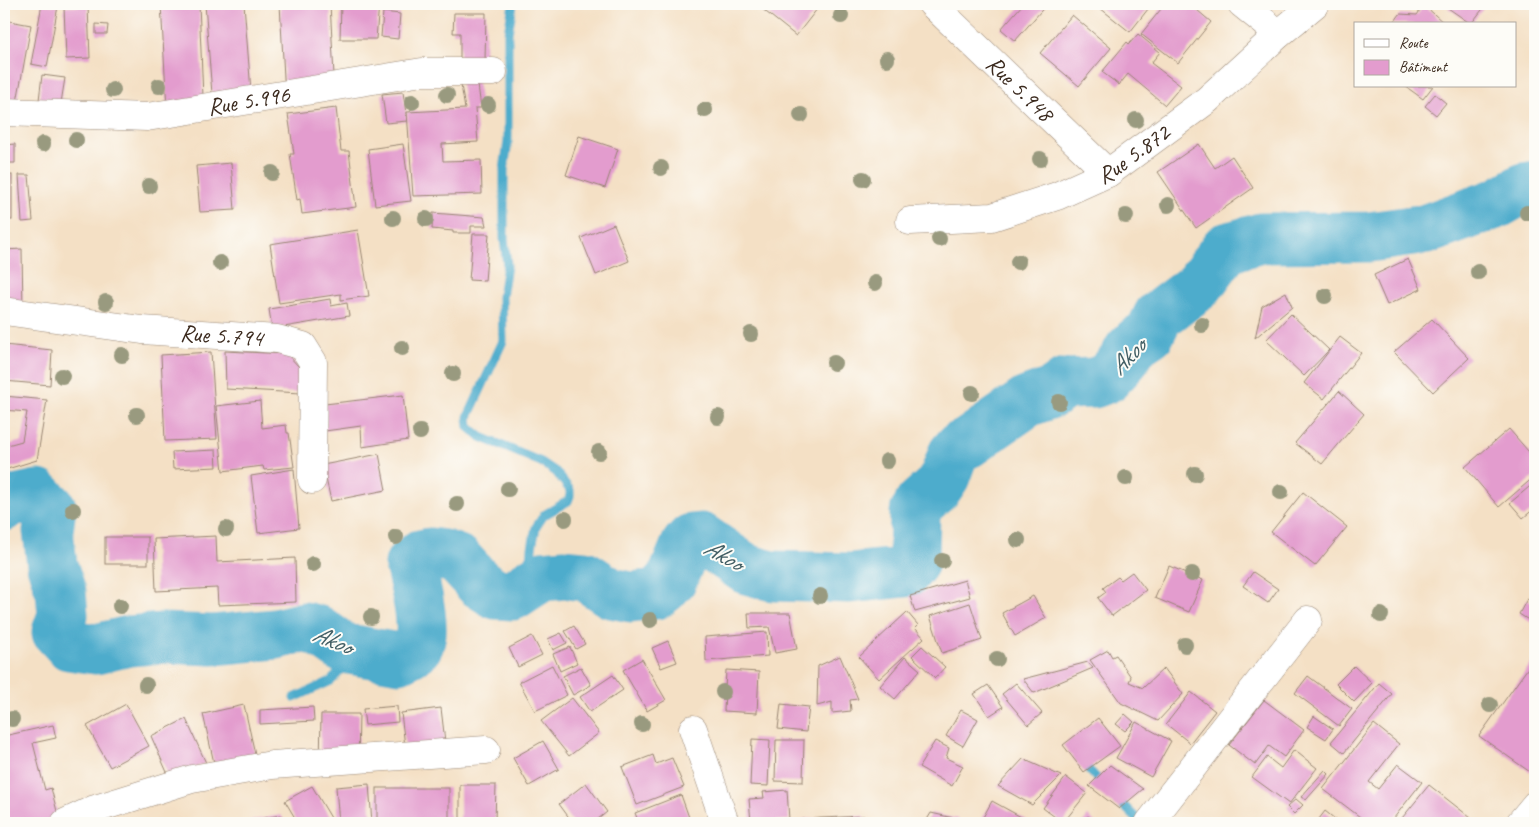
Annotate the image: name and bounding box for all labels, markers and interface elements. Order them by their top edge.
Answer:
legend [1354,22,1516,88]
text: Route [1399,34,1429,53]
street label: Rue 5.948 [980,49,1062,129]
text: Bâtiment [1399,58,1449,77]
street label: Rue 5.996 [205,79,293,122]
street label: Rue 5.872 [1093,116,1177,191]
street label: Rue 5.794 [179,318,266,353]
water label: Akoo [1102,328,1156,382]
water label: Akoo [698,531,752,581]
water label: Akoo [308,617,361,664]

